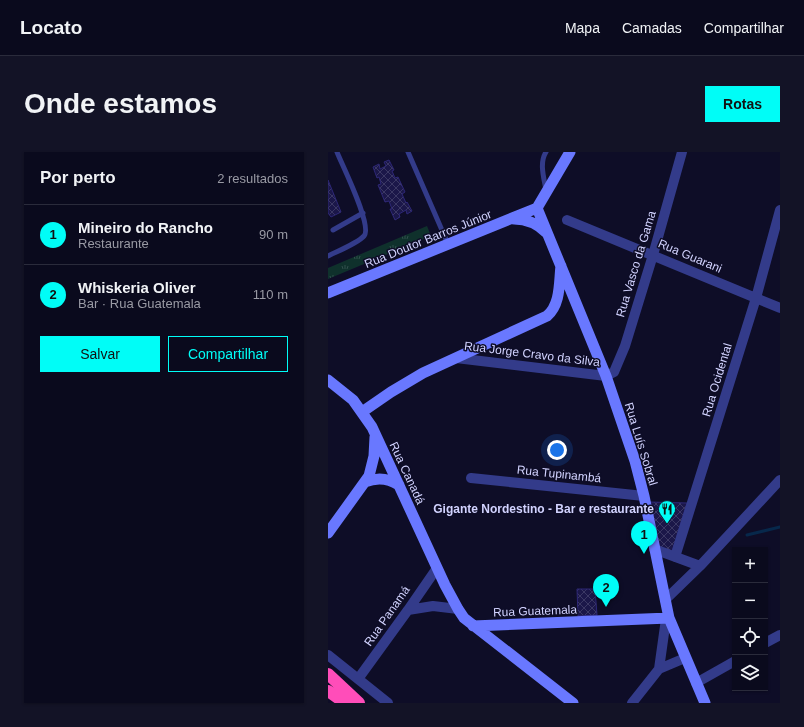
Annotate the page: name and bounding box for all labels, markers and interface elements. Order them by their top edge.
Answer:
text: Locato [20,17,82,38]
text: Mapa [565,20,600,36]
text: Camadas [622,20,682,36]
text: Compartilhar [704,20,784,36]
button: Rotas [705,86,780,122]
text: Onde estamos [24,88,217,119]
text: Por perto [40,168,116,187]
text: 2 resultados [217,171,288,186]
street label: Rua Doutor Barros Júnior [362,207,494,271]
street label: Rua Vasco da Gama [613,209,659,319]
text: Mineiro do Rancho [78,219,213,236]
text: 1 [49,227,57,242]
text: 90 m [259,227,288,242]
text: Restaurante [78,236,149,251]
street label: Rua Guarani [656,236,724,276]
text: Whiskeria Oliver [78,279,196,296]
text: 2 [49,287,57,302]
text: 110 m [253,287,288,302]
text: Bar · Rua Guatemala [78,296,201,311]
button: Salvar [40,336,160,372]
button: Compartilhar [168,336,288,372]
street label: Rua Jorge Cravo da Silva [463,339,601,369]
street label: Rua Ocidental [699,342,735,418]
street label: Rua Luís Sobral [622,401,660,487]
street label: Rua Canadá [386,440,428,507]
your location [547,440,567,460]
street label: Rua Tupinambá [516,463,602,485]
restaurant icon: Gigante Nordestino - Bar e restaurante [657,499,677,524]
place label: Gigante Nordestino - Bar e restaurante [433,502,654,516]
pin: 1 [631,521,657,554]
map controls [732,547,768,691]
button: + [732,547,768,583]
pin: 2 [593,574,619,607]
street label: Rua Panamá [361,583,413,649]
button: − [732,583,768,619]
street label: Rua Guatemala [493,603,578,619]
button: locate [732,619,768,655]
button: layers [732,655,768,691]

